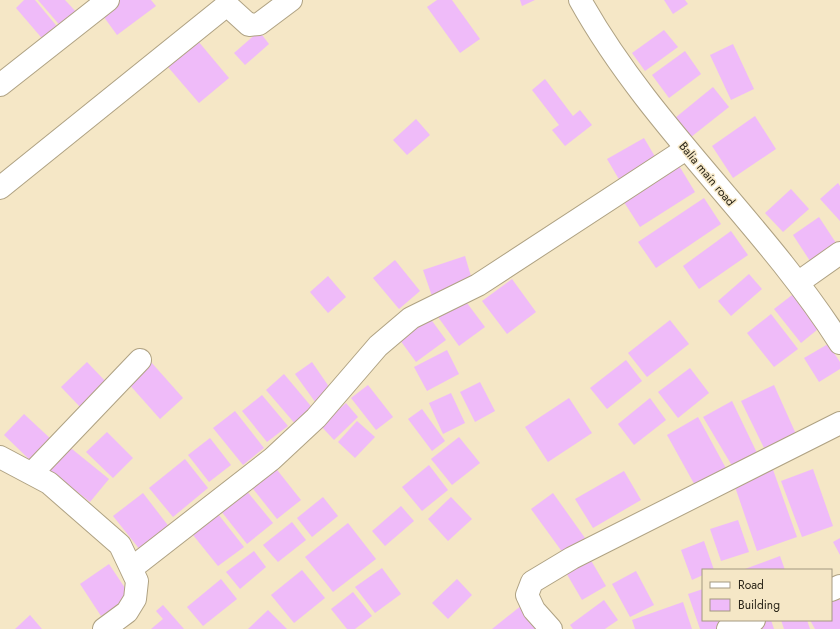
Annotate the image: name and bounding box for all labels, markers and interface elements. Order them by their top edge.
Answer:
street label: Balia main road [675,138,739,210]
legend [702,569,832,621]
text: Road [738,576,764,594]
text: Building [738,596,780,614]

